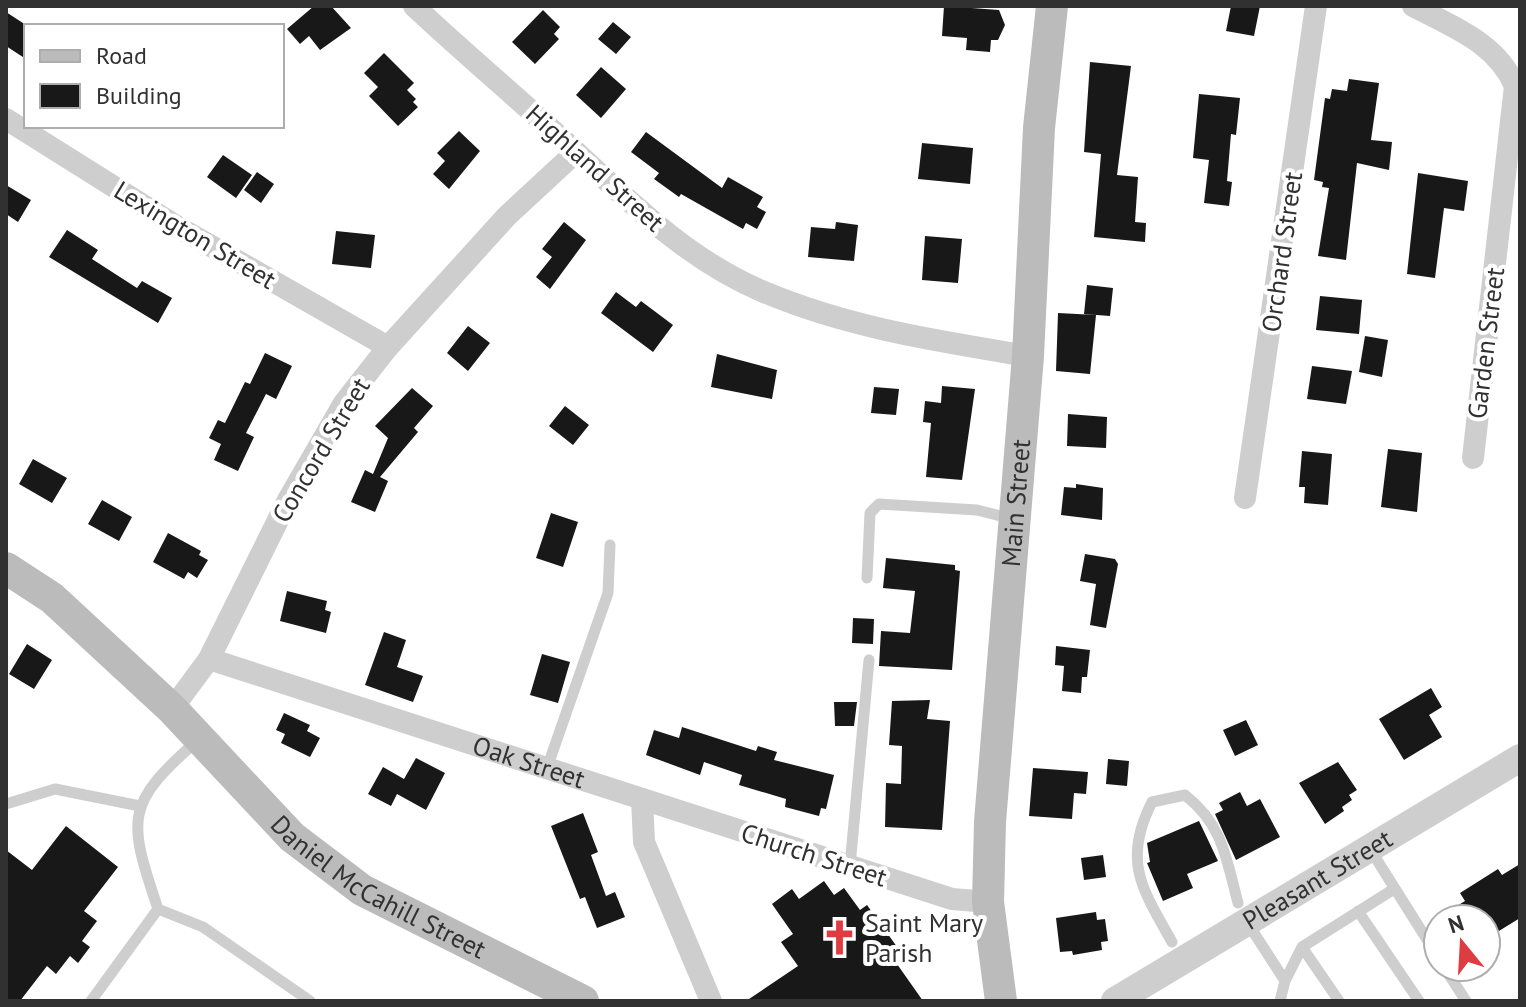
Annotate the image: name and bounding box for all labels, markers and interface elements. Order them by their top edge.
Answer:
legend [24,24,284,128]
text: Road [96,40,147,71]
text: Building [96,80,182,111]
street label: Highland Street [519,97,671,238]
street label: Orchard Street [1254,169,1309,334]
street label: Lexington Street [108,173,282,296]
street label: Garden Street [1460,265,1511,421]
street label: Concord Street [264,371,377,528]
street label: Main Street [994,438,1037,568]
street label: Oak Street [469,728,589,795]
street label: Daniel McCahill Street [264,808,492,966]
street label: Church Street [737,815,891,894]
street label: Pleasant Street [1236,822,1398,937]
north arrow [1422,903,1502,983]
place label: Saint Mary Parish [865,906,983,969]
text: N [1445,908,1467,940]
church icon: Saint Mary Parish [820,919,858,957]

